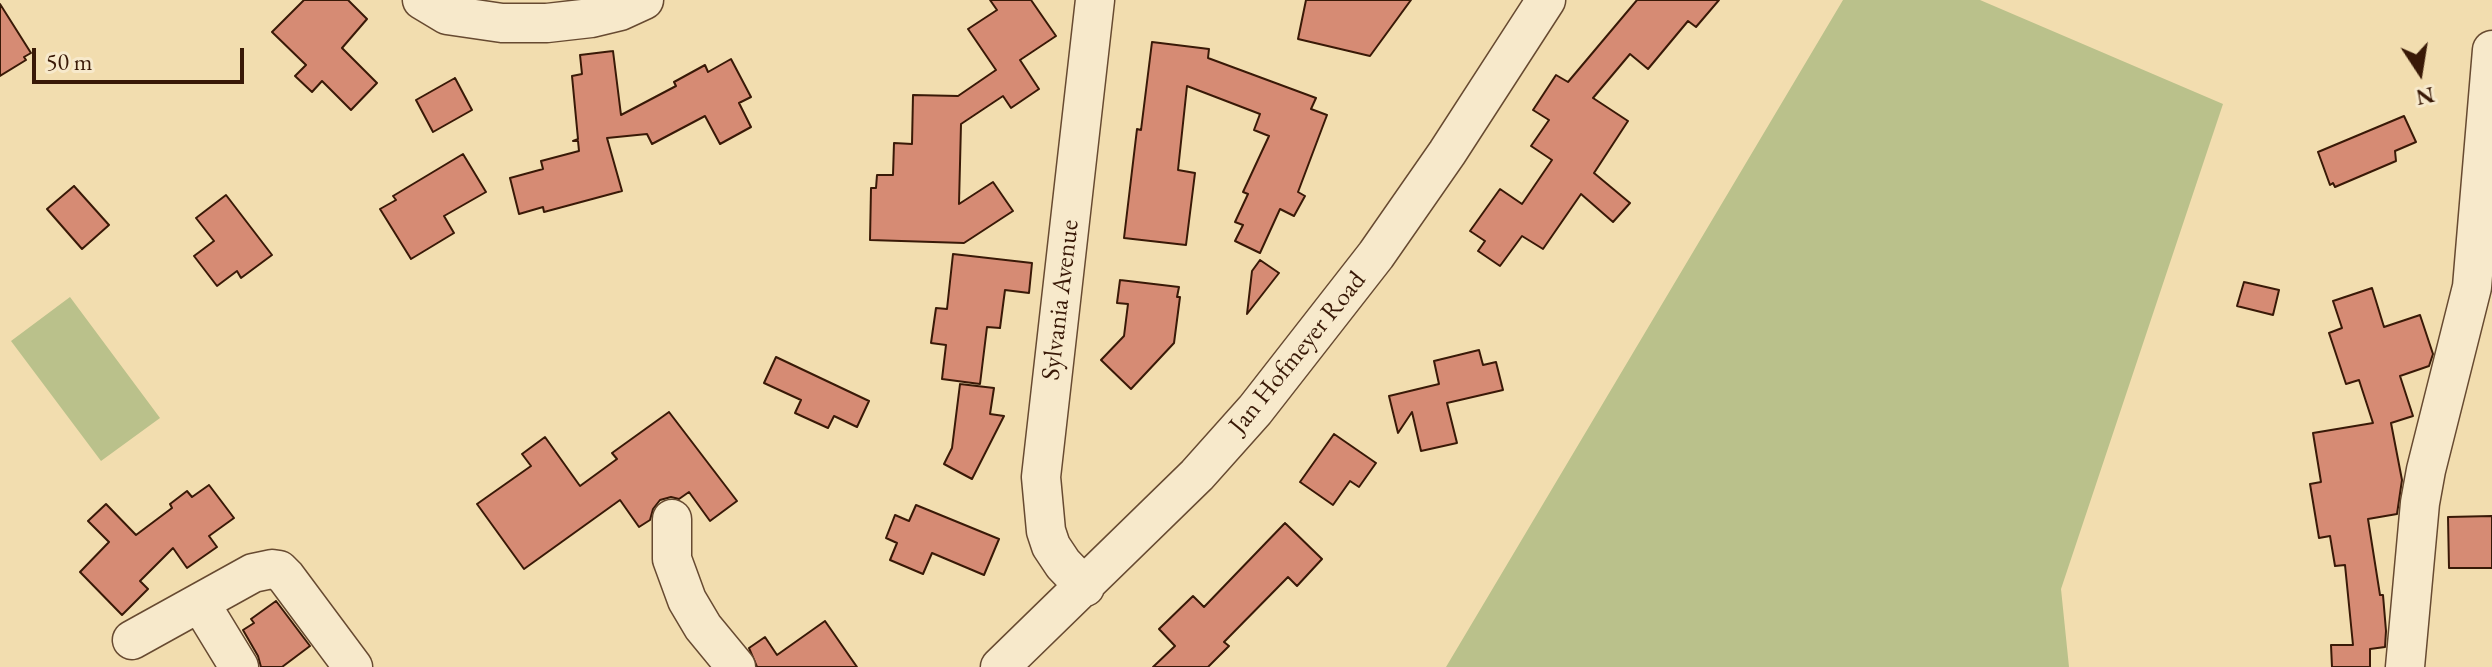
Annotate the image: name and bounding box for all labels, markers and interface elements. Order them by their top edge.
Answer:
scale bar [36,32,248,82]
north arrow [2380,32,2460,112]
text: 50 m [46,46,93,77]
text: N [2413,80,2437,112]
street label: Sylvania Avenue [1036,218,1086,382]
street label: Jan Hofmeyer Road [1223,266,1373,440]

